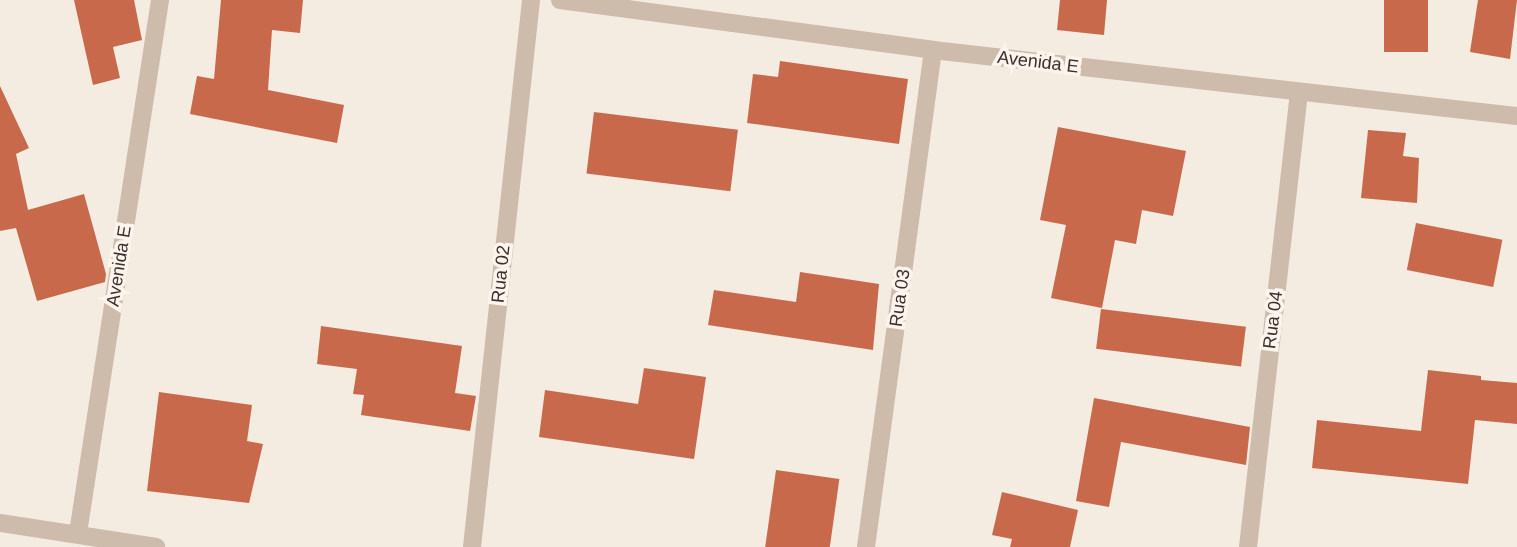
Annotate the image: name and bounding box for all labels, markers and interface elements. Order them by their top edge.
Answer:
street label: Avenida E [996,46,1080,78]
street label: Avenida E [102,224,136,308]
street label: Rua 02 [487,244,515,304]
street label: Rua 03 [885,268,915,328]
street label: Rua 04 [1259,290,1287,350]

